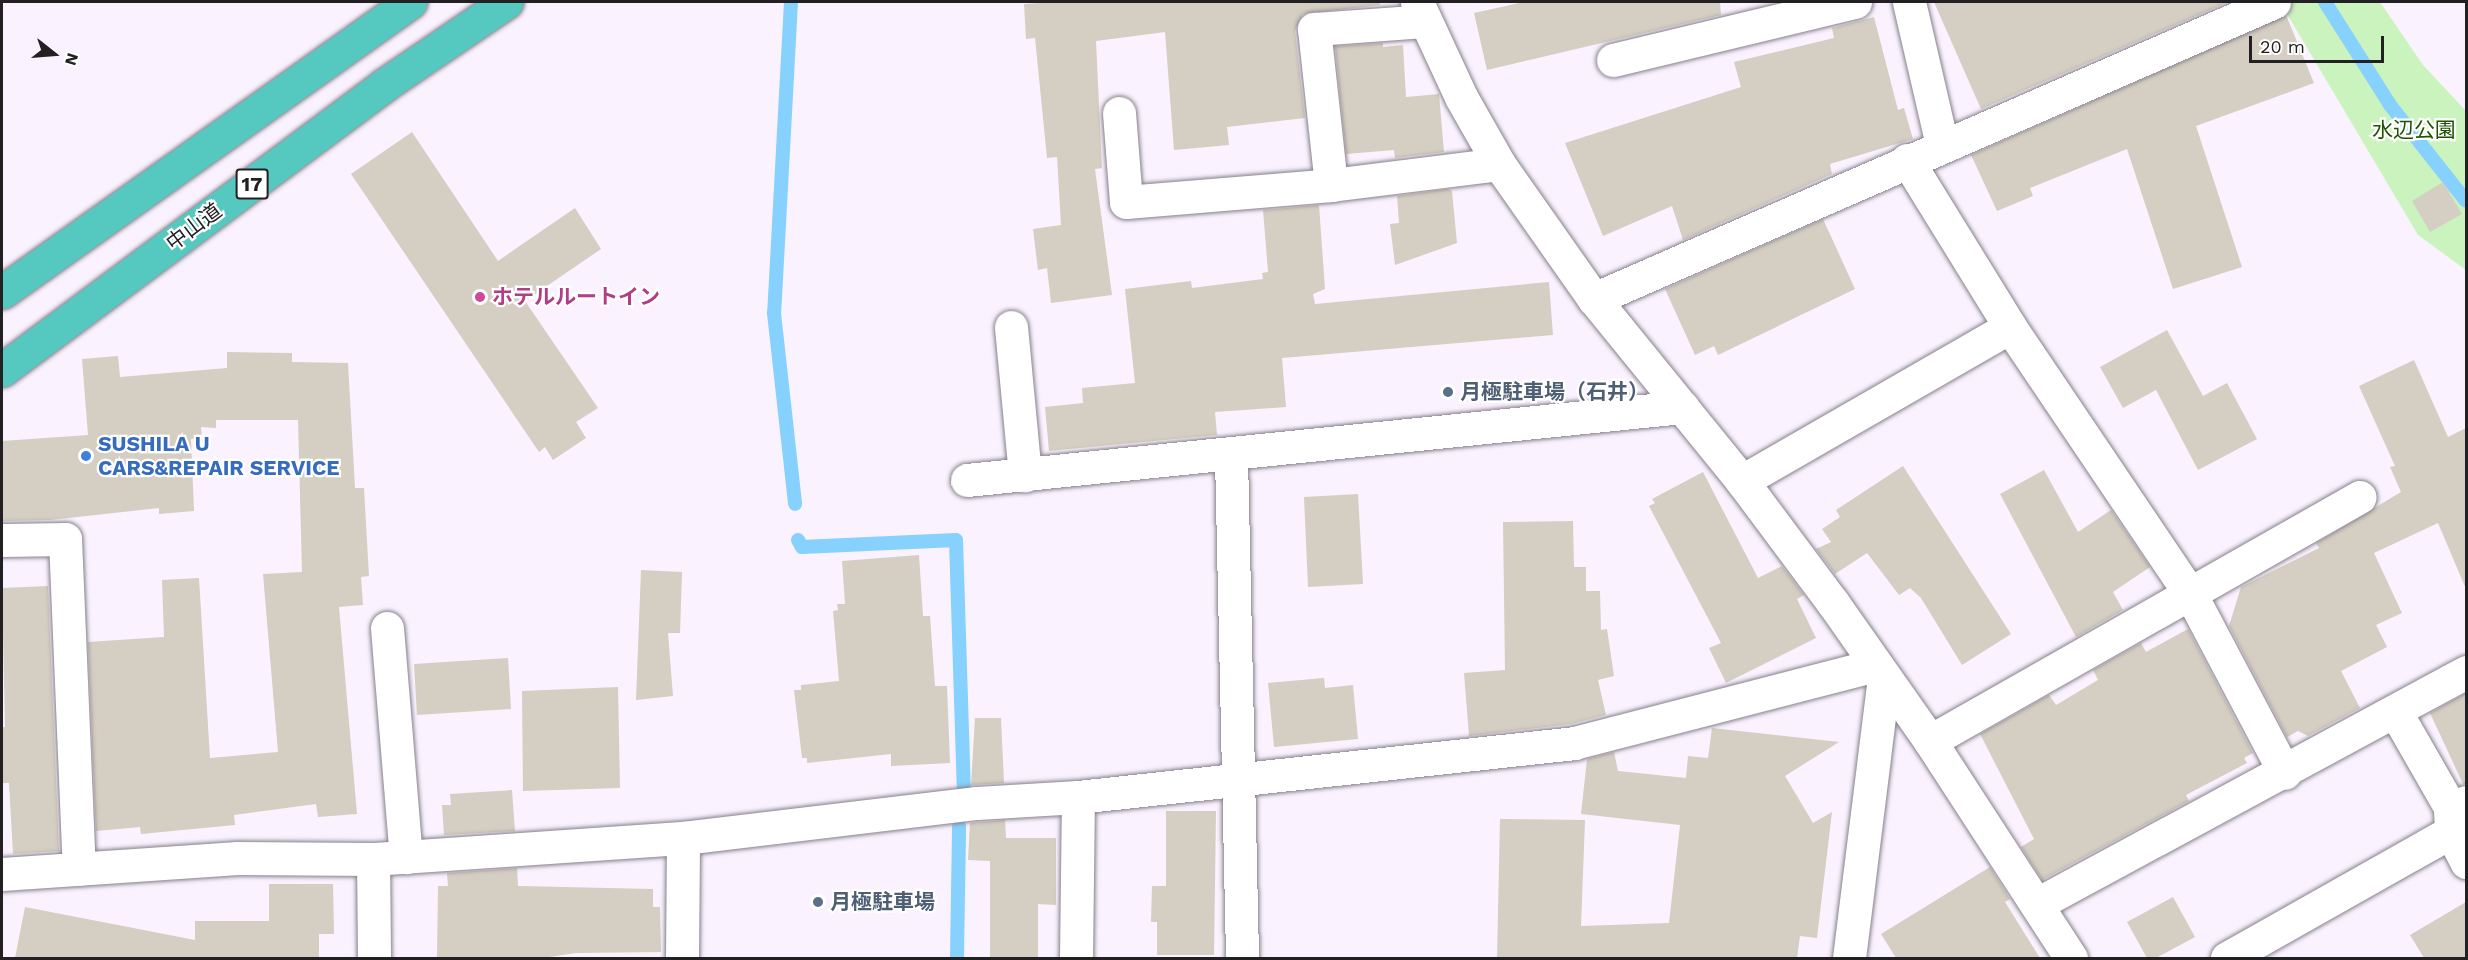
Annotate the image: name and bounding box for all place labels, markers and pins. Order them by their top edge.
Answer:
place label: ホテルルートイン [492,284,660,310]
marker: ホテルルートイン [473,290,487,304]
place label: 月極駐車場（石井） [1460,379,1649,405]
marker: 月極駐車場（石井） [1441,385,1455,399]
place label: SUSHILA U CARS&REPAIR SERVICE [98,431,340,481]
marker: SUSHILA U CARS&REPAIR SERVICE [79,449,93,463]
place label: 月極駐車場 [830,889,935,915]
marker: 月極駐車場 [811,895,825,909]

